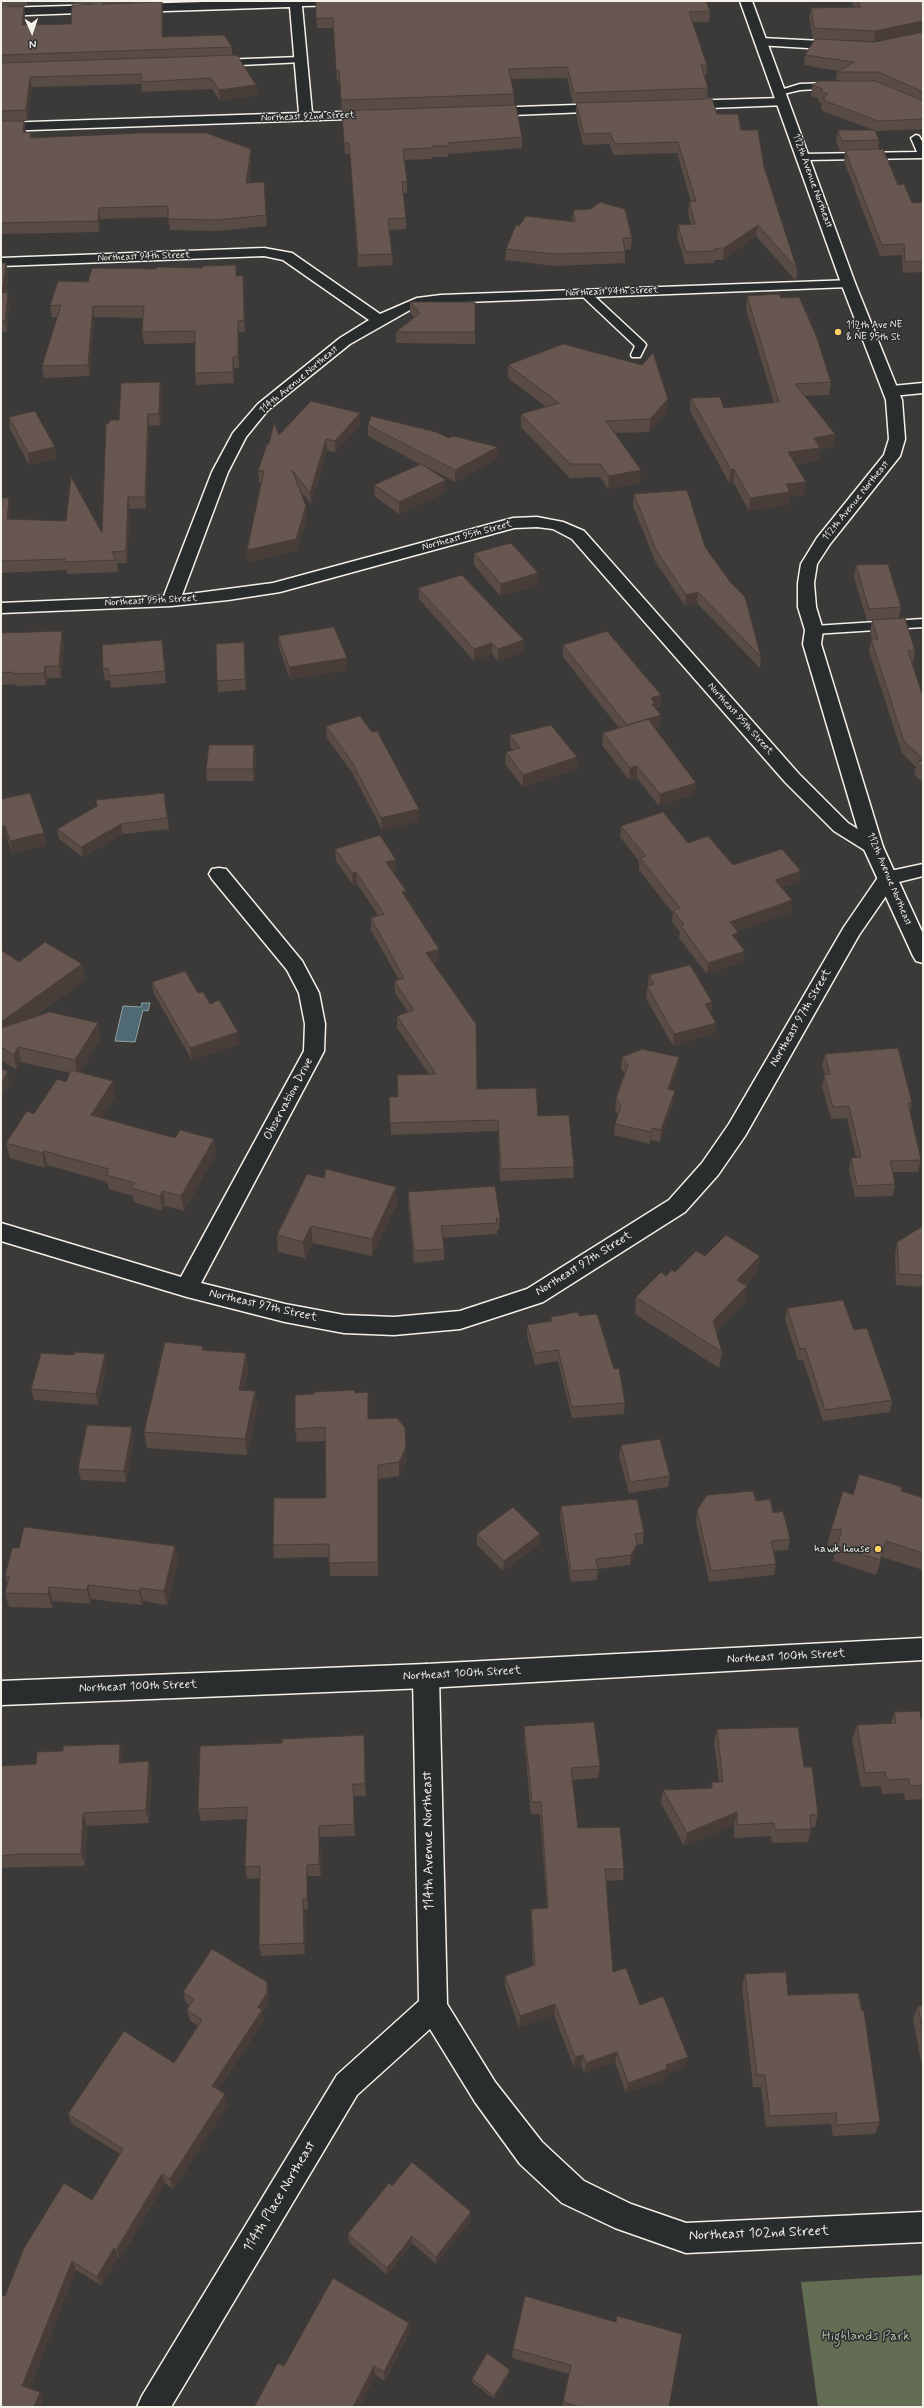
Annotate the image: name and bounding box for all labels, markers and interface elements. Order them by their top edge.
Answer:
north arrow [12,12,52,52]
text: N [29,37,37,51]
street label: Northeast 92nd Street [261,109,355,125]
street label: 112th Avenue Northeast [789,132,835,230]
street label: Northeast 94th Street [97,249,191,265]
street label: Northeast 94th Street [565,284,659,300]
place label: 112th Ave NE & NE 95th St [846,320,902,344]
marker: 112th Ave NE & NE 95th St [833,327,843,337]
street label: 114th Avenue Northeast [257,343,341,417]
street label: 112th Avenue Northeast [820,458,892,544]
street label: Northeast 95th Street [421,518,513,554]
street label: Northeast 95th Street [104,593,198,609]
street label: Northeast 95th Street [705,681,775,757]
street label: 112th Avenue Northeast [864,831,914,927]
street label: Northeast 97th Street [767,966,835,1070]
street label: Observation Drive [261,1055,317,1143]
street label: Northeast 97th Street [533,1229,635,1299]
street label: Northeast 97th Street [207,1287,319,1325]
place label: hawk house [814,1542,870,1556]
marker: hawk house [873,1544,883,1554]
street label: Northeast 100th Street [727,1647,845,1667]
street label: Northeast 100th Street [403,1664,521,1684]
street label: Northeast 100th Street [79,1678,197,1696]
street label: 114th Avenue Northeast [419,1771,439,1911]
street label: 114th Place Northeast [240,2138,320,2256]
street label: Northeast 102nd Street [689,2223,829,2245]
park label: Highlands Park [822,2329,910,2345]

